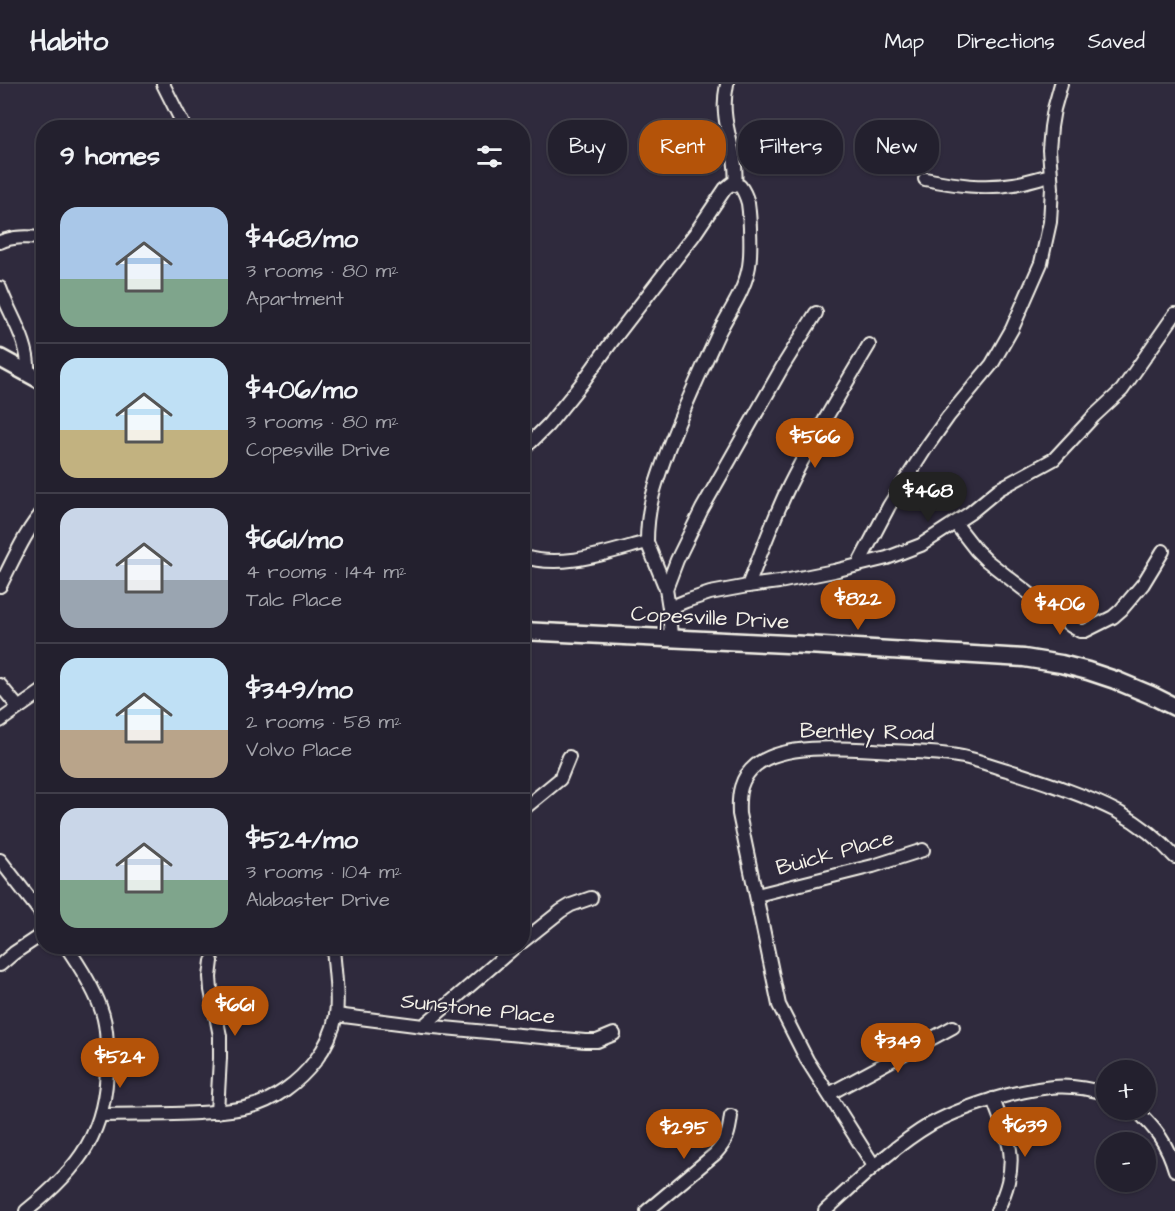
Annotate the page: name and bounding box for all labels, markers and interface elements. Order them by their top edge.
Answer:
text: Habito [30,22,108,61]
text: Map [884,27,924,56]
text: Directions [957,27,1055,56]
text: Saved [1088,27,1145,56]
chip: Buy [548,120,627,174]
chip: Rent [639,120,726,174]
chip: Filters [738,120,843,174]
chip: New [855,120,939,174]
text: 9 homes [60,138,160,174]
icon: filters [473,140,506,173]
text: $468/mo [246,221,358,257]
icon: home [108,231,180,303]
text: 3 rooms · 80 m² [246,257,399,285]
text: Apartment [246,285,344,313]
text: $406/mo [246,372,358,408]
icon: home [108,382,180,454]
text: 3 rooms · 80 m² [246,408,399,436]
pin: $566 [779,418,851,469]
text: $566 [790,423,840,451]
text: Copesville Drive [246,436,390,464]
pin: $468 [892,472,964,523]
text: $468 [903,477,953,505]
text: $661/mo [246,522,343,558]
icon: home [108,532,180,604]
text: 4 rooms · 144 m² [246,558,406,586]
pin: $822 [822,580,894,631]
text: $822 [835,585,882,613]
pin: $406 [1024,585,1096,636]
text: Talc Place [246,586,342,614]
text: $406 [1035,590,1085,618]
street label: Copesville Drive [630,598,790,638]
text: $349/mo [246,672,353,708]
icon: home [108,682,180,754]
text: 2 rooms · 58 m² [246,708,402,736]
street label: Bentley Road [800,715,934,750]
text: Volvo Place [246,736,352,764]
text: $524/mo [246,822,358,858]
street label: Buick Place [773,822,897,884]
icon: home [108,832,180,904]
text: 3 rooms · 104 m² [246,858,402,886]
text: Alabaster Drive [246,886,390,914]
street label: Sunstone Place [399,985,557,1033]
pin: $661 [199,986,271,1037]
text: $661 [216,991,254,1019]
pin: $349 [862,1023,934,1074]
text: $349 [875,1028,921,1056]
pin: $524 [84,1038,156,1089]
text: $524 [95,1043,145,1071]
map controls [1096,1060,1156,1192]
button: + [1096,1060,1156,1120]
pin: $639 [989,1107,1061,1158]
pin: $295 [648,1109,720,1160]
text: $639 [1002,1112,1048,1140]
text: $295 [660,1114,708,1142]
button: − [1096,1132,1156,1192]

